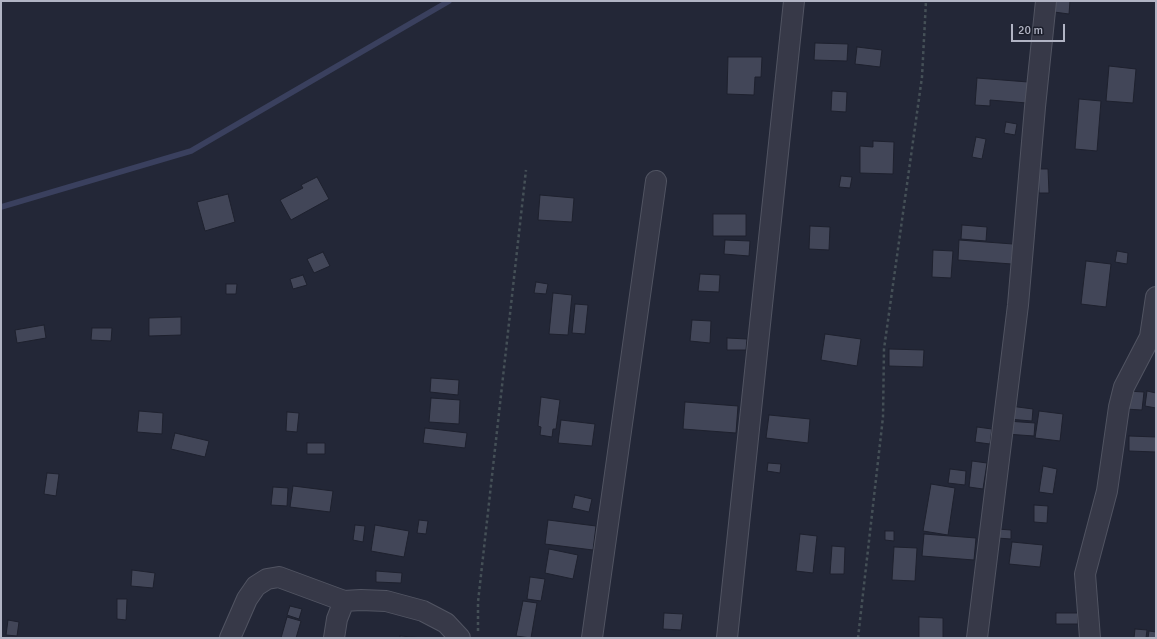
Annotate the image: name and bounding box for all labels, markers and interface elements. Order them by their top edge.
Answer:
scale bar [1013,16,1067,42]
text: 20 m [1018,23,1043,38]

